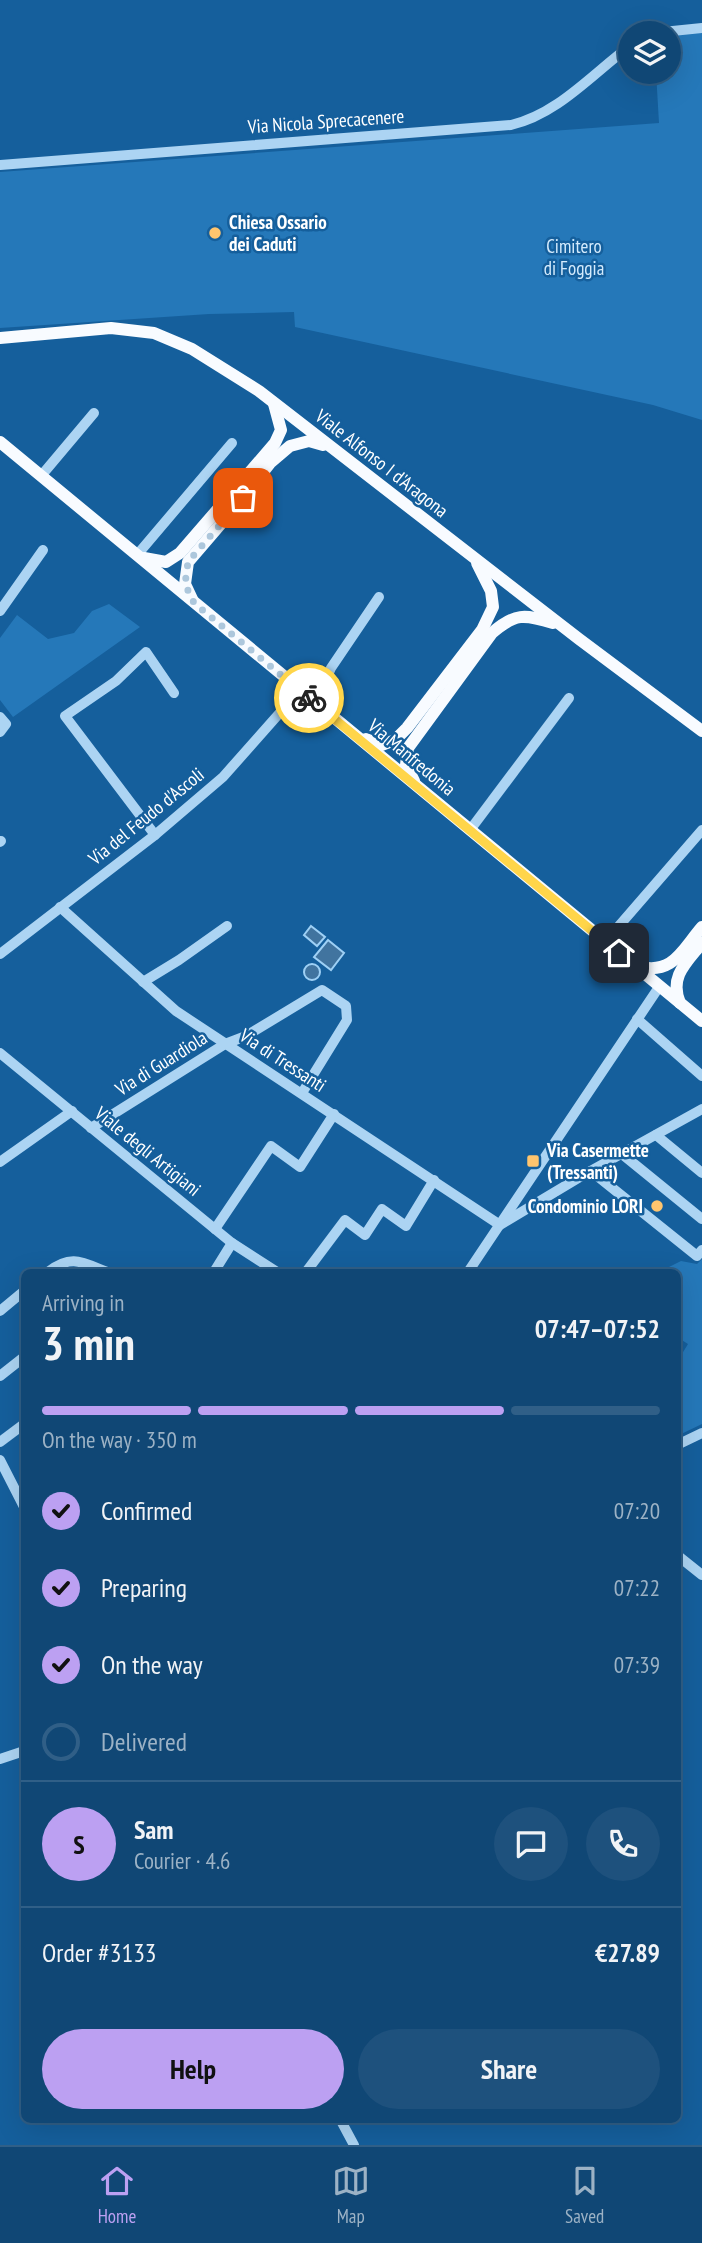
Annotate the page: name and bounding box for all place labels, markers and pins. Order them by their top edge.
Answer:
place label: Chiesa Ossario dei Caduti [229,210,327,256]
marker: Chiesa Ossario dei Caduti [207,225,223,241]
pin [213,468,273,528]
pin [589,923,649,983]
place label: Via Casermette (Tressanti) [546,1138,649,1184]
marker: Via Casermette (Tressanti) [525,1153,541,1169]
place label: Condominio LORI [528,1194,643,1218]
marker: Condominio LORI [649,1198,665,1214]

